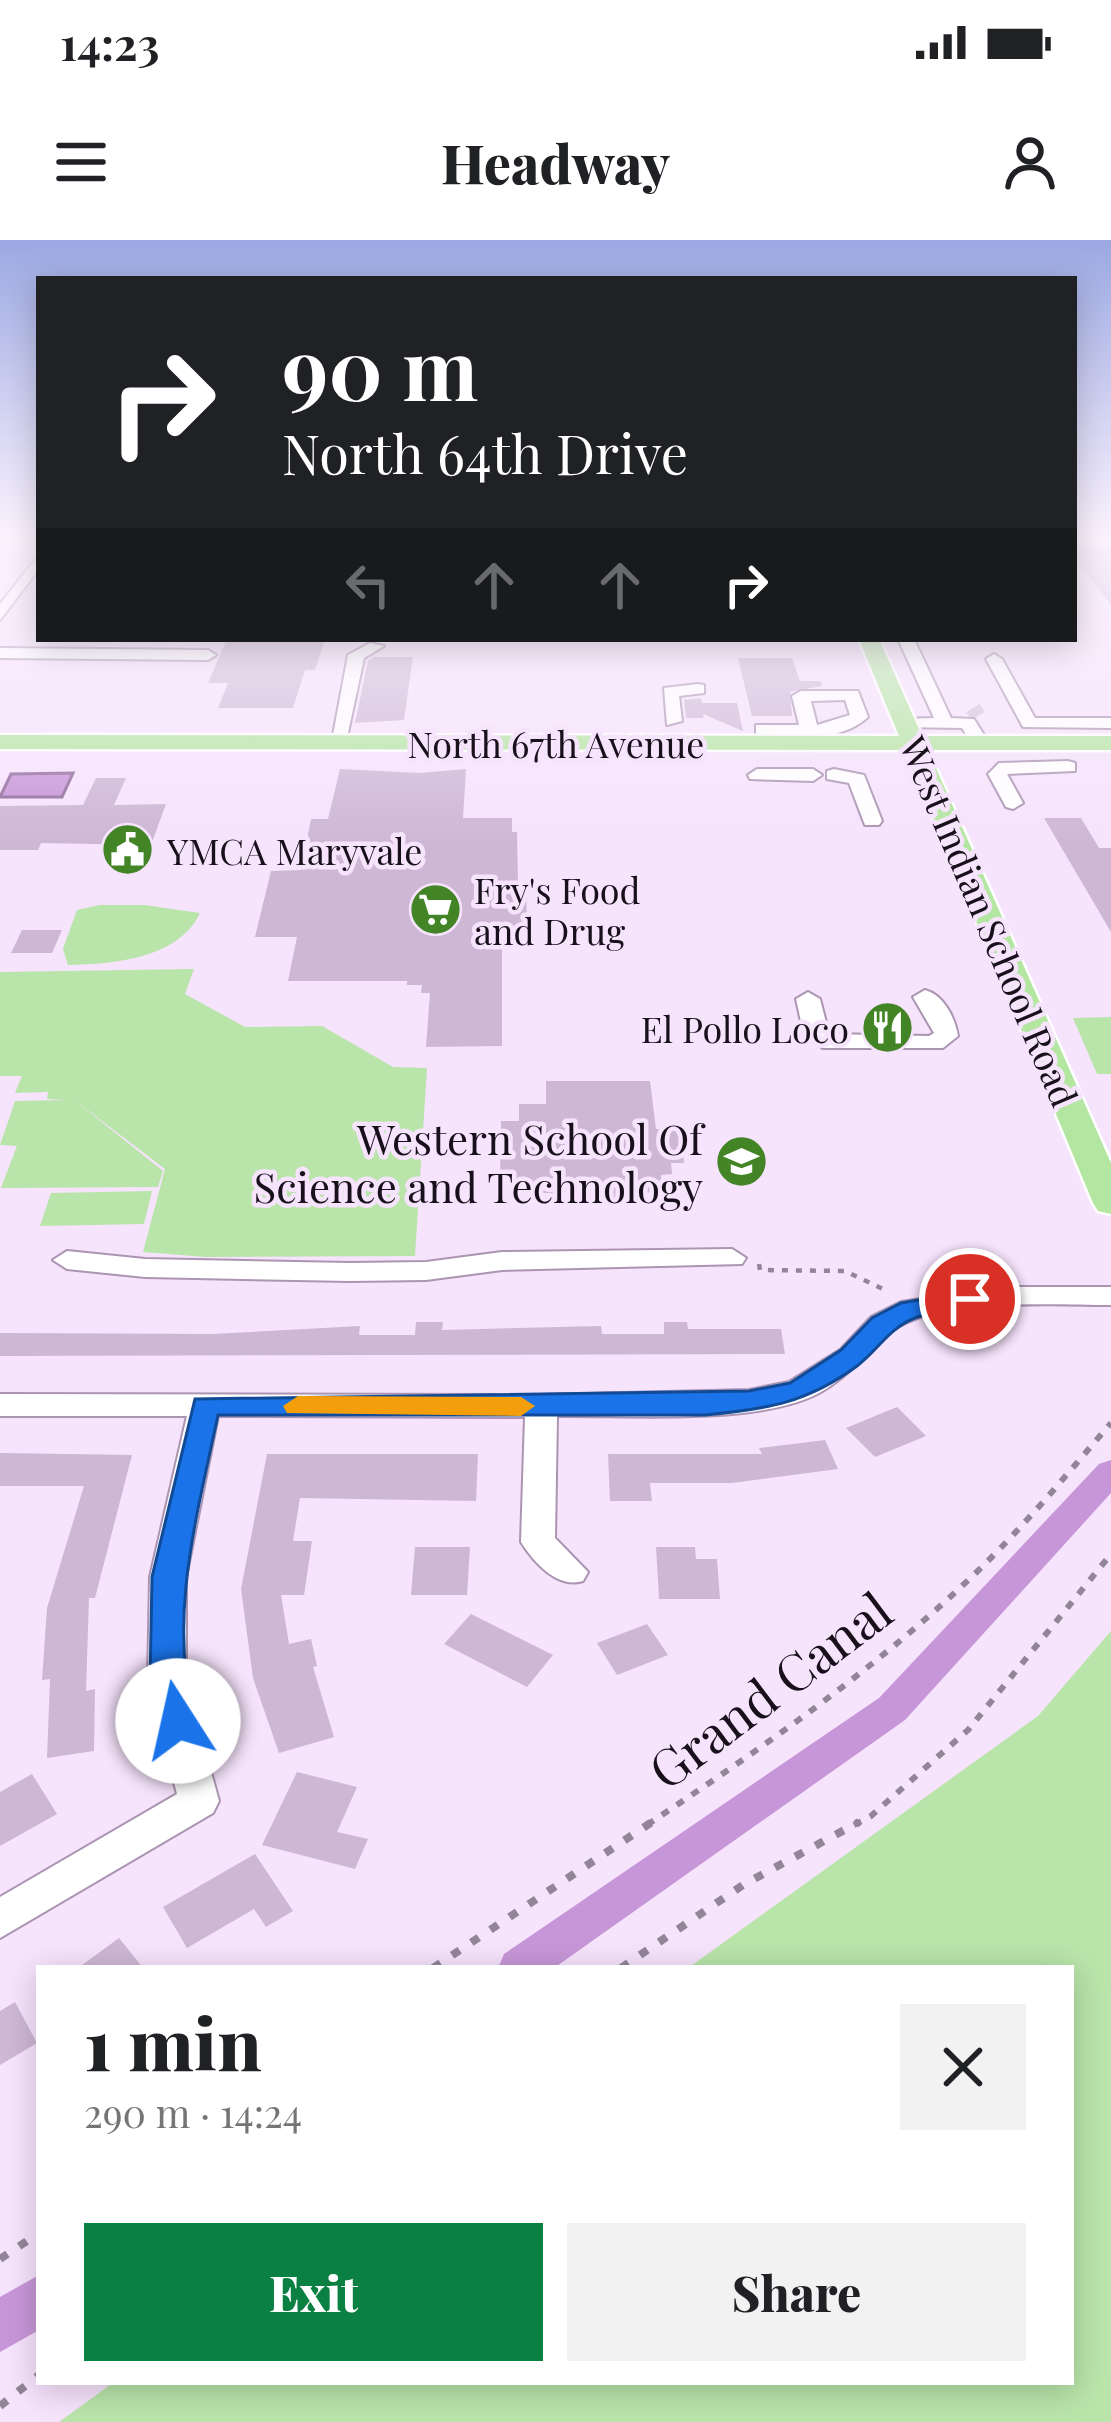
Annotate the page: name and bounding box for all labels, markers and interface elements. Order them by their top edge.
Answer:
text: 14:23 [60,12,160,72]
text: Headway [441,126,670,198]
icon: menu [48,129,114,195]
icon: person [997,129,1063,195]
text: 90 m [282,310,478,422]
icon: right [84,324,240,480]
text: North 64th Drive [282,417,688,489]
icon: left [335,552,401,618]
icon: ahead [461,552,527,618]
icon: ahead [587,552,653,618]
icon: right [713,552,779,618]
street label: North 67th Avenue [407,719,705,767]
street label: West Indian School Road [890,728,1090,1113]
public building icon: YMCA Maryvale [100,822,156,878]
place label: YMCA Maryvale [166,826,423,874]
place label: Fry's Food and Drug [474,865,641,954]
supermarket icon: Fry's Food and Drug [407,882,463,938]
restaurant icon: El Pollo Loco [860,1000,916,1056]
place label: El Pollo Loco [641,1004,849,1052]
place label: Western School Of Science and Technology [254,1110,706,1214]
school or university icon: Western School Of Science and Technology [714,1134,770,1190]
pin [919,1248,1021,1350]
icon: arrive [937,1266,1003,1332]
street label: Grand Canal [634,1575,904,1803]
position arrow [115,1658,241,1784]
text: 1 min [84,1993,262,2089]
button: close [900,2004,1026,2130]
text: 290 m · 14:24 [84,2086,302,2138]
button: Exit [84,2223,543,2361]
button: Share [567,2223,1026,2361]

